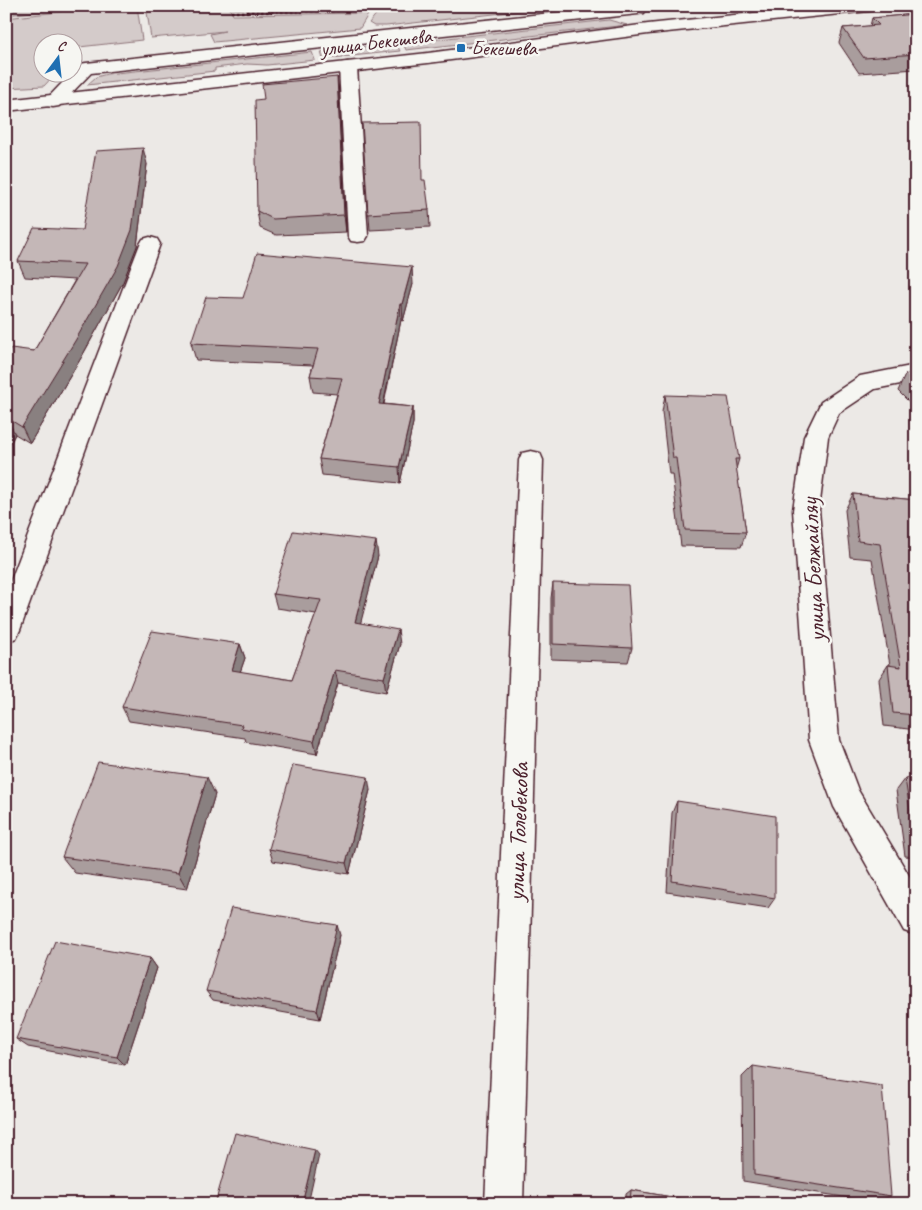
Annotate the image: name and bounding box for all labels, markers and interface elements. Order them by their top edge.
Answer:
street label: улица Бекешева [317,22,435,62]
north arrow [32,32,82,82]
place label: Бекешева [471,35,539,61]
text: С [56,37,69,56]
marker: Бекешева [455,42,467,54]
street label: улица Белжайляу [793,496,833,645]
street label: улица Толебекова [500,760,536,904]

